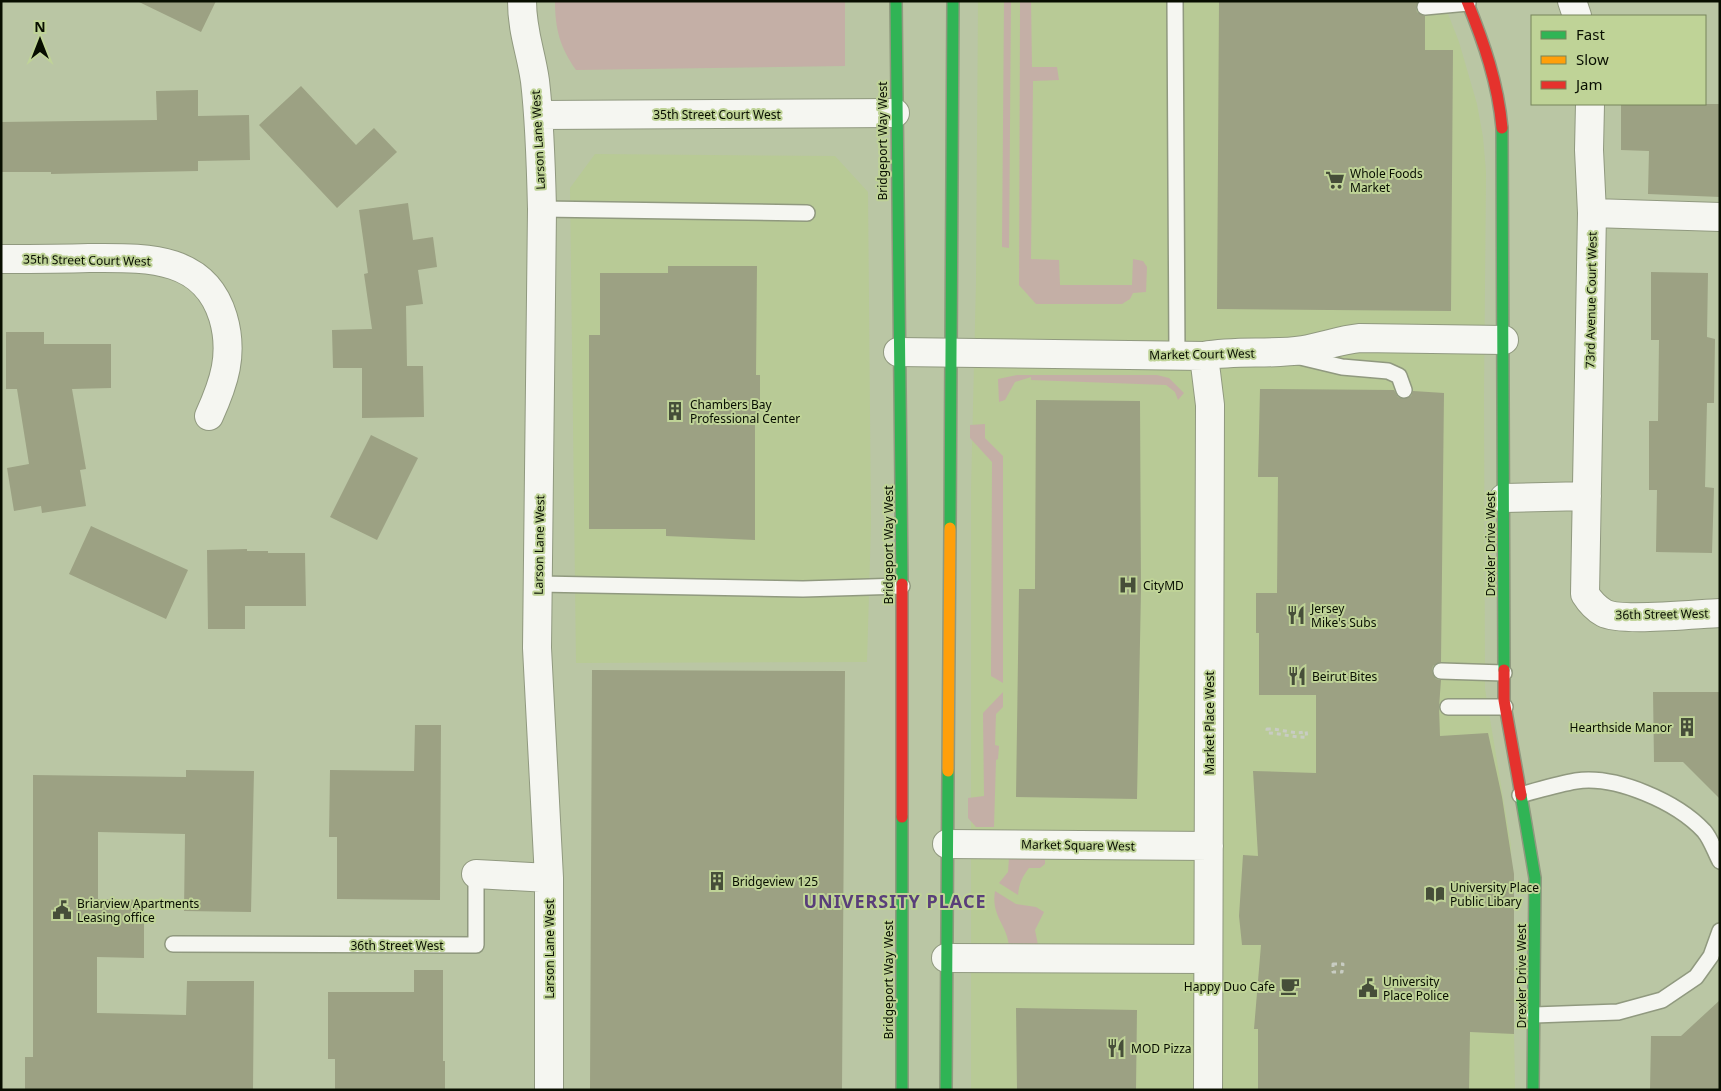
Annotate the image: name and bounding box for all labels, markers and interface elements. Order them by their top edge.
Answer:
north arrow [15,15,65,65]
legend [1531,15,1706,105]
text: N [34,17,46,36]
text: Fast [1576,24,1605,44]
text: Slow [1576,49,1609,69]
text: Jam [1574,74,1603,94]
street label: Bridgeport Way West [874,81,891,201]
street label: Larson Lane West [527,89,549,190]
street label: 35th Street Court West [653,106,781,123]
place label: Whole Foods Market [1350,165,1423,196]
supermarket icon: Whole Foods Market [1324,169,1346,191]
street label: 73rd Avenue Court West [1581,231,1601,368]
street label: 35th Street Court West [23,250,152,270]
street label: Market Court West [1149,345,1256,363]
place label: Chambers Bay Professional Center [690,396,800,427]
building icon: Chambers Bay Professional Center [664,400,686,422]
street label: Bridgeport Way West [880,485,897,605]
street label: Drexler Drive West [1482,491,1499,596]
street label: Larson Lane West [530,494,548,595]
hospital icon: CityMD [1117,574,1139,596]
place label: CityMD [1143,577,1184,594]
place label: Jersey Mike's Subs [1310,600,1377,631]
restaurant icon: Jersey Mike's Subs [1285,604,1307,626]
street label: 36th Street West [1615,605,1709,623]
restaurant icon: Beirut Bites [1286,665,1308,687]
place label: Beirut Bites [1312,668,1377,685]
street label: Market Place West [1201,670,1218,775]
building icon: Hearthside Manor [1676,716,1698,738]
place label: Hearthside Manor [1570,719,1672,736]
street label: Market Square West [1021,836,1136,855]
building icon: Bridgeview 125 [706,870,728,892]
place label: Bridgeview 125 [732,873,818,890]
place label: University Place Public Libary [1450,879,1539,910]
library icon: University Place Public Libary [1424,883,1446,905]
district label: UNIVERSITY PLACE [803,889,987,913]
place label: Briarview Apartments Leasing office [77,895,200,926]
public building icon: Briarview Apartments Leasing office [51,899,73,921]
street label: Larson Lane West [541,899,558,999]
street label: Bridgeport Way West [880,920,897,1040]
street label: Drexler Drive West [1513,923,1530,1028]
street label: 36th Street West [351,937,444,954]
place label: University Place Police [1383,973,1449,1004]
cafe icon: Happy Duo Cafe [1279,975,1301,997]
public building icon: University Place Police [1357,977,1379,999]
place label: Happy Duo Cafe [1184,978,1275,995]
restaurant icon: MOD Pizza [1105,1037,1127,1059]
place label: MOD Pizza [1131,1040,1192,1057]

